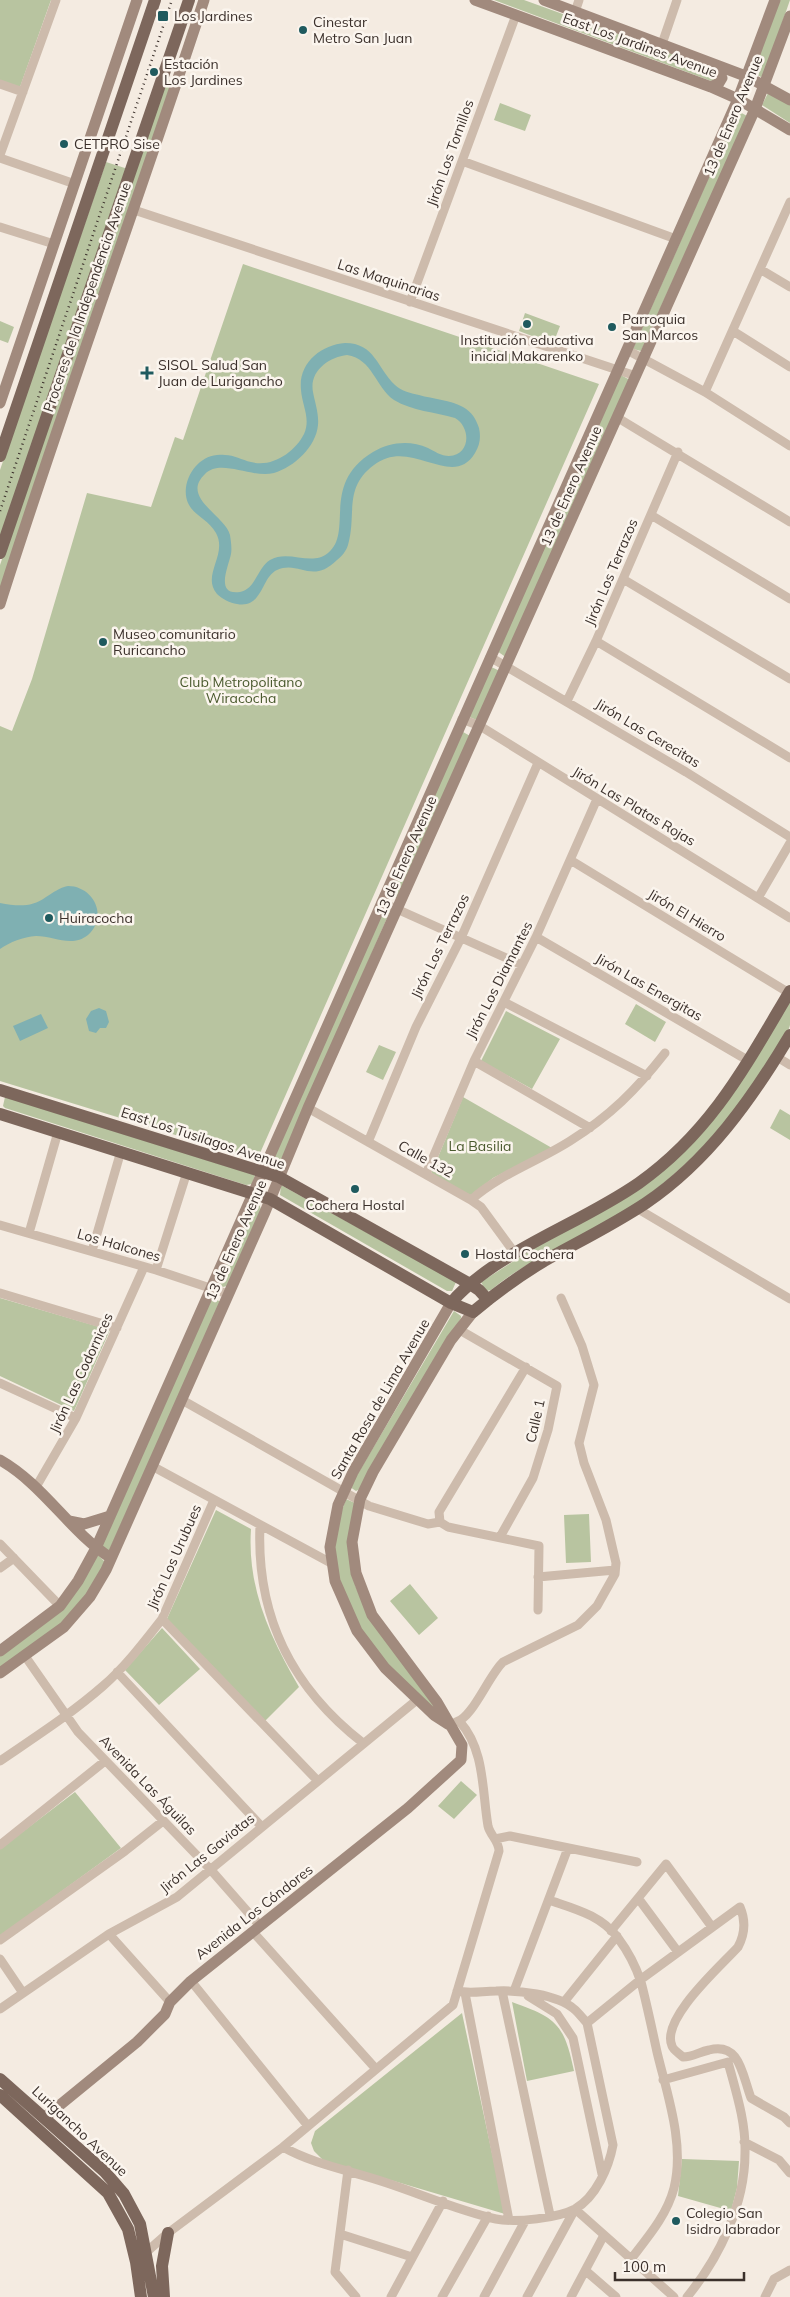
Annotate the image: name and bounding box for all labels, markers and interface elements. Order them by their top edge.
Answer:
place label: Los Jardines [174,7,253,25]
marker: Los Jardines [156,9,170,23]
street label: East Los Jardines Avenue [560,9,720,81]
place label: Cinestar Metro San Juan [313,13,412,47]
marker: Cinestar Metro San Juan [297,24,309,36]
street label: 13 de Enero Avenue [699,53,767,179]
place label: Estación Los Jardines [164,55,243,89]
marker: Estación Los Jardines [148,66,160,78]
street label: Jirón Los Tornillos [422,97,478,209]
place label: CETPRO Sise [74,135,160,153]
marker: CETPRO Sise [58,138,70,150]
street label: Proceres de la Independencia Avenue [39,180,135,414]
street label: Las Maquinarias [335,255,443,305]
place label: Parroquia San Marcos [622,310,698,344]
marker: Institución educativa inicial Makarenko [521,318,533,330]
marker: Parroquia San Marcos [606,321,618,333]
place label: Institución educativa inicial Makarenko [460,331,594,365]
place label: SISOL Salud San Juan de Lurigancho [158,356,283,390]
marker: SISOL Salud San Juan de Lurigancho [140,366,154,380]
street label: 13 de Enero Avenue [536,423,606,549]
street label: Jirón Los Terrazos [580,516,642,628]
place label: Museo comunitario Ruricancho [113,625,236,659]
marker: Museo comunitario Ruricancho [97,636,109,648]
park label: Club Metropolitano Wiracocha [179,673,303,707]
street label: Jirón Las Cerecitas [592,695,704,771]
street label: Jirón Las Platas Rojas [569,762,699,850]
street label: 13 de Enero Avenue [371,793,441,919]
street label: Jirón El Hierro [645,885,729,945]
street label: Jirón Los Terrazos [407,891,473,1001]
place label: Huiracocha [59,909,133,927]
marker: Huiracocha [43,912,55,924]
street label: Jirón Los Diamantes [462,918,536,1042]
street label: Jirón Las Energitas [592,949,706,1025]
street label: East Los Tusilagos Avenue [119,1103,287,1173]
street label: Calle 132 [395,1136,457,1182]
park label: La Basilia [449,1137,511,1155]
street label: 13 de Enero Avenue [201,1177,271,1303]
marker: Cochera Hostal [349,1183,361,1195]
place label: Cochera Hostal [305,1196,405,1214]
street label: Los Halcones [75,1224,163,1266]
place label: Hostal Cochera [475,1245,574,1263]
marker: Hostal Cochera [459,1248,471,1260]
street label: Jirón Las Codornices [45,1310,117,1436]
street label: Santa Rosa de Lima Avenue [327,1315,433,1483]
street label: Calle 1 [521,1397,549,1445]
street label: Jirón Los Urubues [143,1502,205,1612]
street label: Avenida Las Águilas [96,1731,200,1839]
street label: Jirón Las Gaviotas [156,1809,258,1897]
street label: Avenida Los Cóndores [192,1860,316,1963]
street label: Lurigancho Avenue [28,2082,132,2180]
place label: Colegio San Isidro labrador [686,2204,781,2238]
marker: Colegio San Isidro labrador [670,2215,682,2227]
scale bar [615,2250,744,2282]
text: 100 m [622,2257,666,2276]

